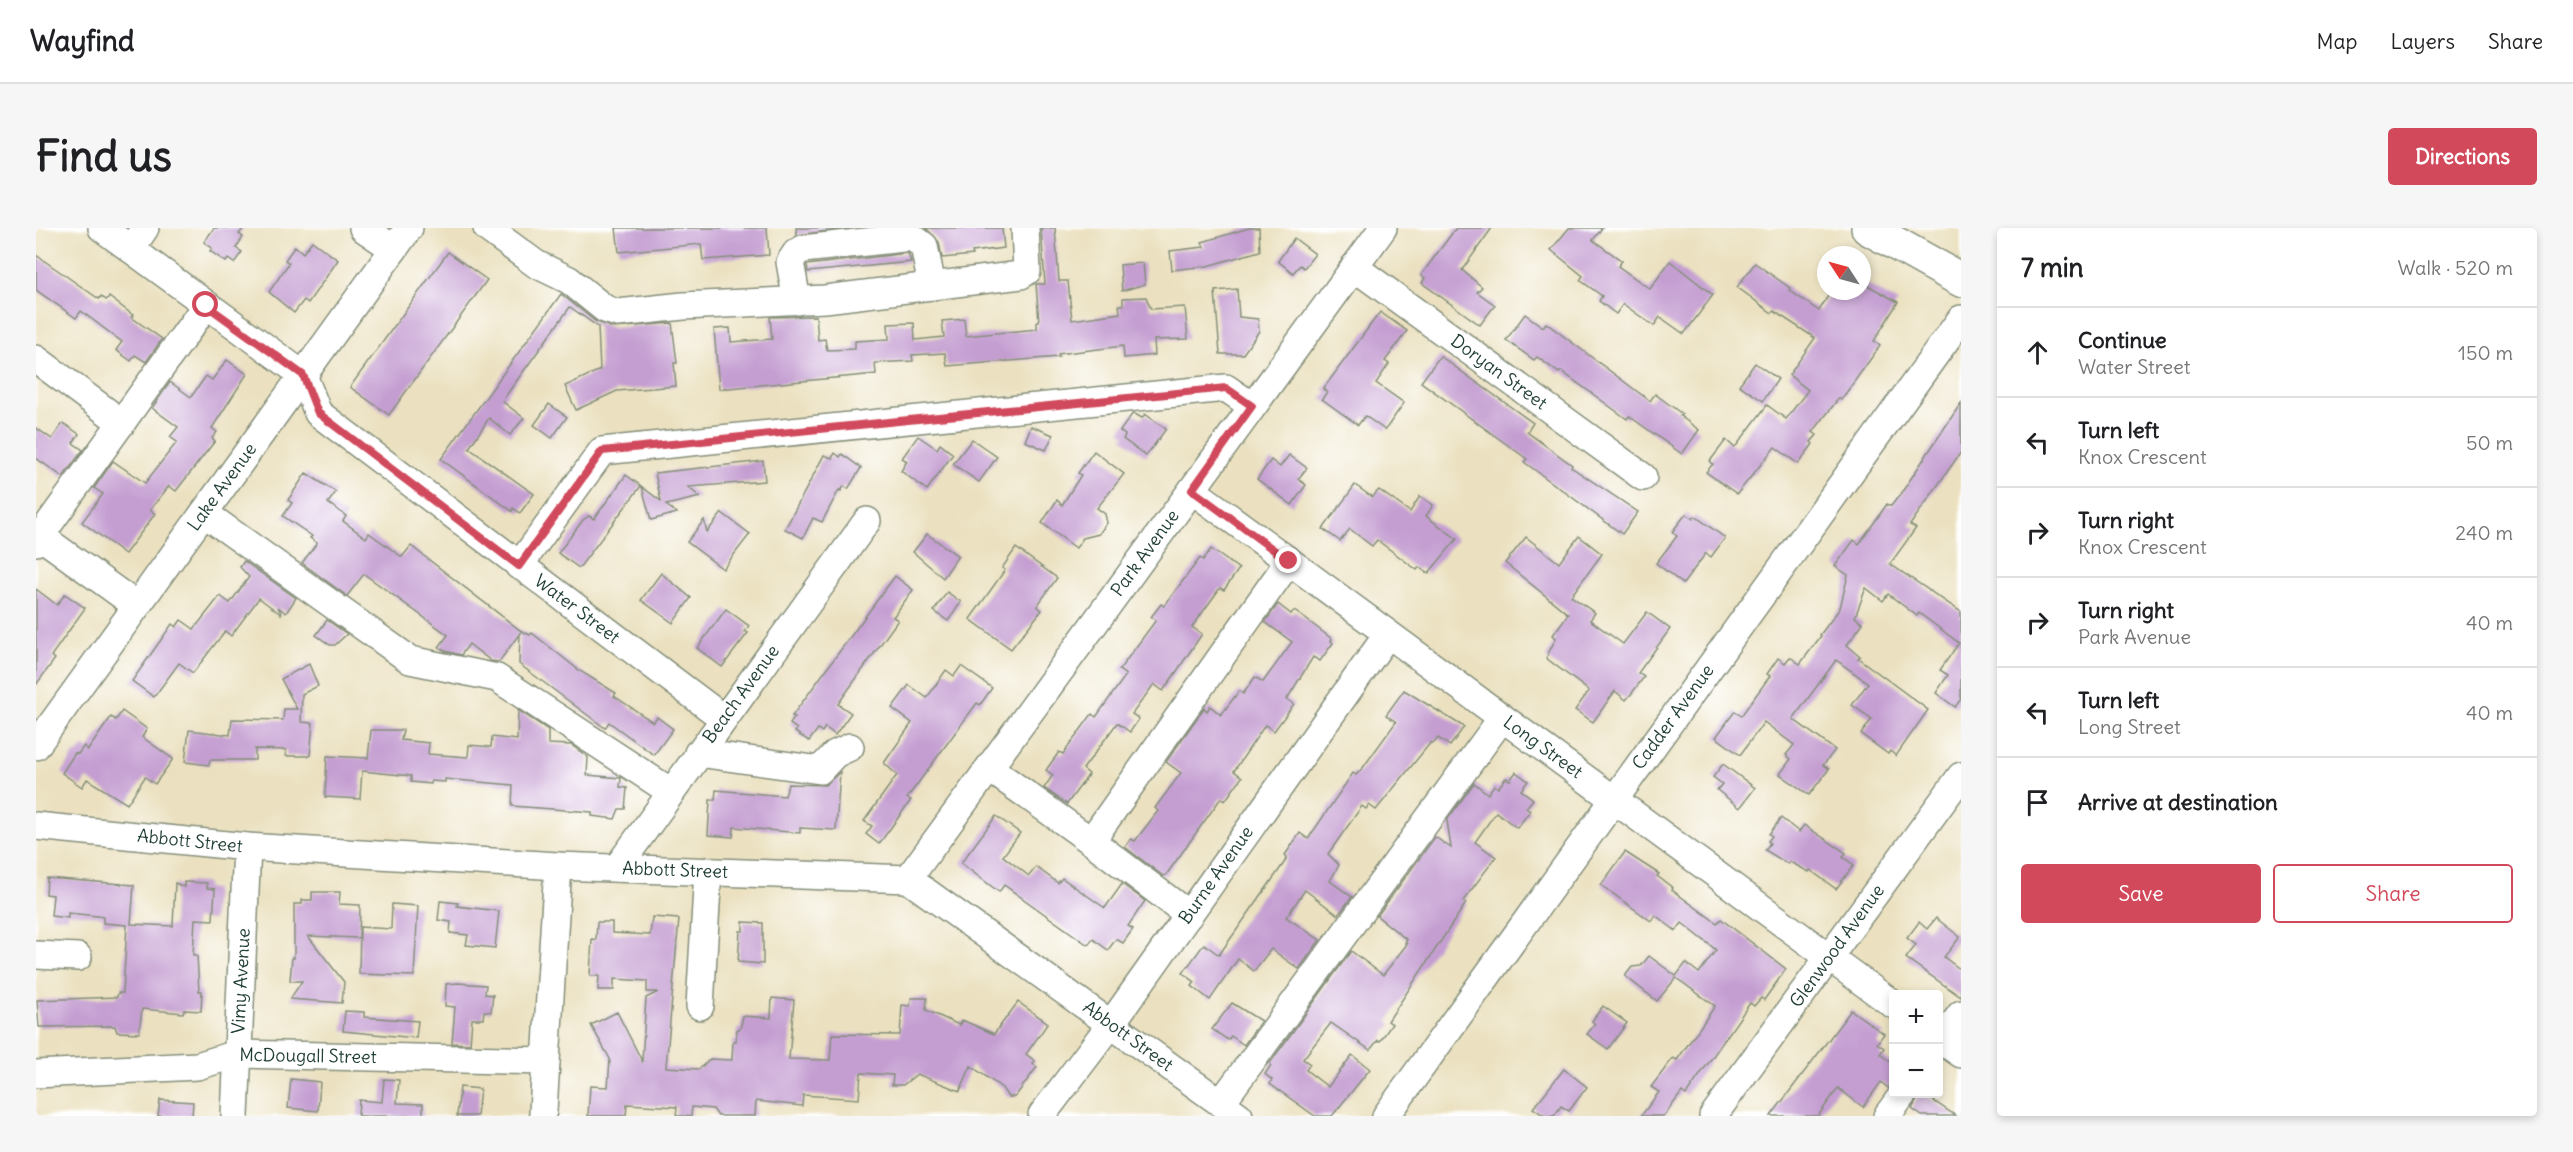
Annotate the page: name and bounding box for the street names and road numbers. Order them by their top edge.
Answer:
street label: Doryan Street [1447,329,1552,414]
street label: Lake Avenue [182,438,261,535]
street label: Park Avenue [1105,505,1184,601]
street label: Water Street [530,569,625,648]
street label: Beach Avenue [697,640,784,747]
street label: Cadder Avenue [1627,660,1719,774]
street label: Long Street [1499,710,1587,783]
street label: Burne Avenue [1173,821,1258,928]
street label: Abbott Street [136,824,244,857]
street label: Abbott Street [622,856,728,883]
street label: Glenwood Avenue [1784,880,1889,1012]
street label: Vimy Avenue [226,928,255,1034]
street label: Abbott Street [1079,995,1178,1076]
street label: McDougall Street [239,1043,377,1068]

